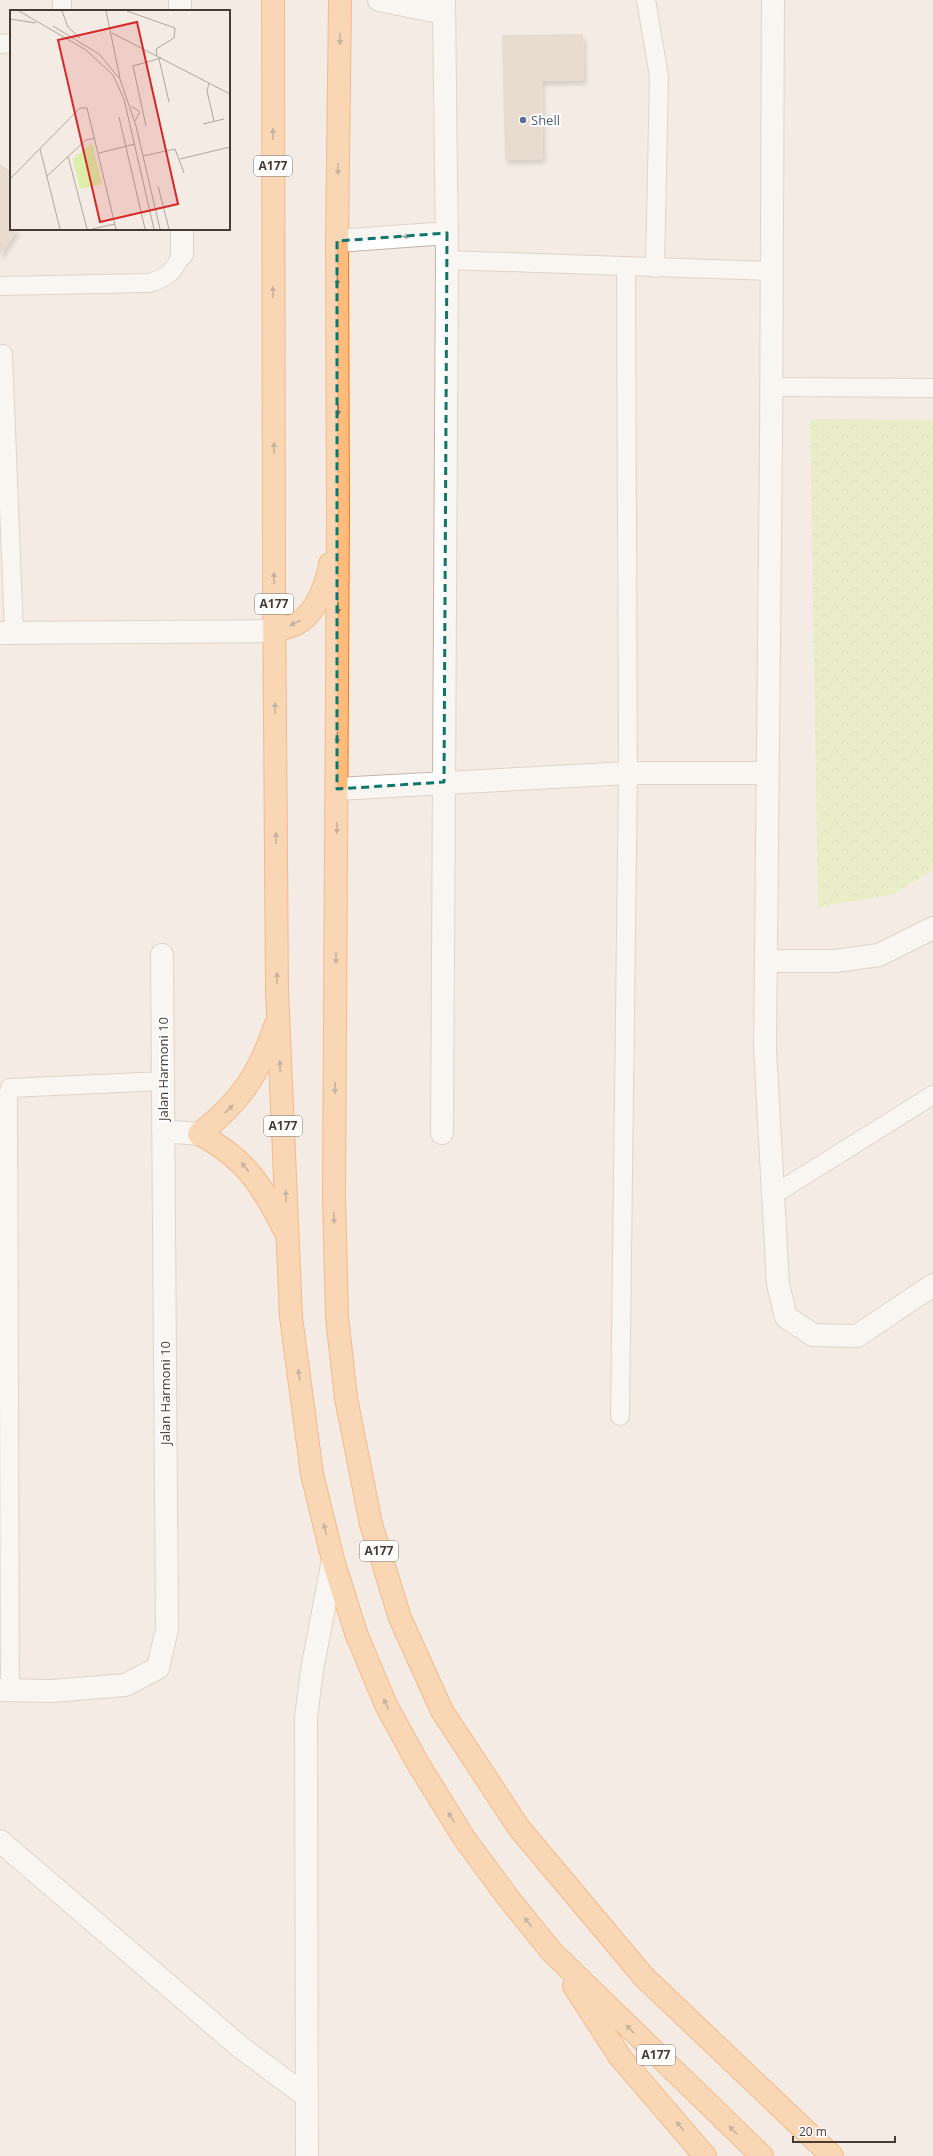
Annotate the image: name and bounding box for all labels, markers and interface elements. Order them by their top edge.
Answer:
inset map [10,10,230,230]
one-way arrow [336,33,343,45]
place label: Shell [531,111,560,129]
marker: Shell [518,115,528,125]
one-way arrow [270,127,276,140]
road number: A177 [254,156,292,176]
one-way arrow [335,163,341,176]
one-way arrow [402,233,414,240]
one-way arrow [334,274,340,287]
one-way arrow [270,285,276,298]
one-way arrow [335,404,341,417]
one-way arrow [271,441,277,454]
one-way arrow [271,571,277,584]
road number: A177 [255,594,293,614]
one-way arrow [335,602,341,615]
one-way arrow [289,620,301,627]
one-way arrow [272,701,278,714]
one-way arrow [334,732,340,745]
one-way arrow [334,822,340,835]
one-way arrow [273,832,280,844]
one-way arrow [333,952,339,965]
one-way arrow [274,971,280,984]
street label: Jalan Harmoni 10 [154,1017,172,1123]
one-way arrow [277,1060,284,1072]
one-way arrow [332,1082,338,1095]
one-way arrow [224,1104,234,1114]
road number: A177 [264,1116,302,1136]
one-way arrow [240,1162,249,1172]
one-way arrow [283,1189,289,1202]
one-way arrow [331,1212,338,1224]
street label: Jalan Harmoni 10 [156,1341,174,1447]
one-way arrow [295,1369,302,1381]
one-way arrow [322,1523,328,1535]
road number: A177 [360,1541,398,1561]
one-way arrow [383,1698,389,1710]
one-way arrow [447,1811,454,1823]
one-way arrow [523,1916,532,1927]
one-way arrow [625,2024,635,2034]
road number: A177 [637,2045,675,2065]
scale bar [793,2118,895,2144]
one-way arrow [675,2121,685,2131]
text: 20 m [799,2123,827,2140]
one-way arrow [728,2125,738,2134]

